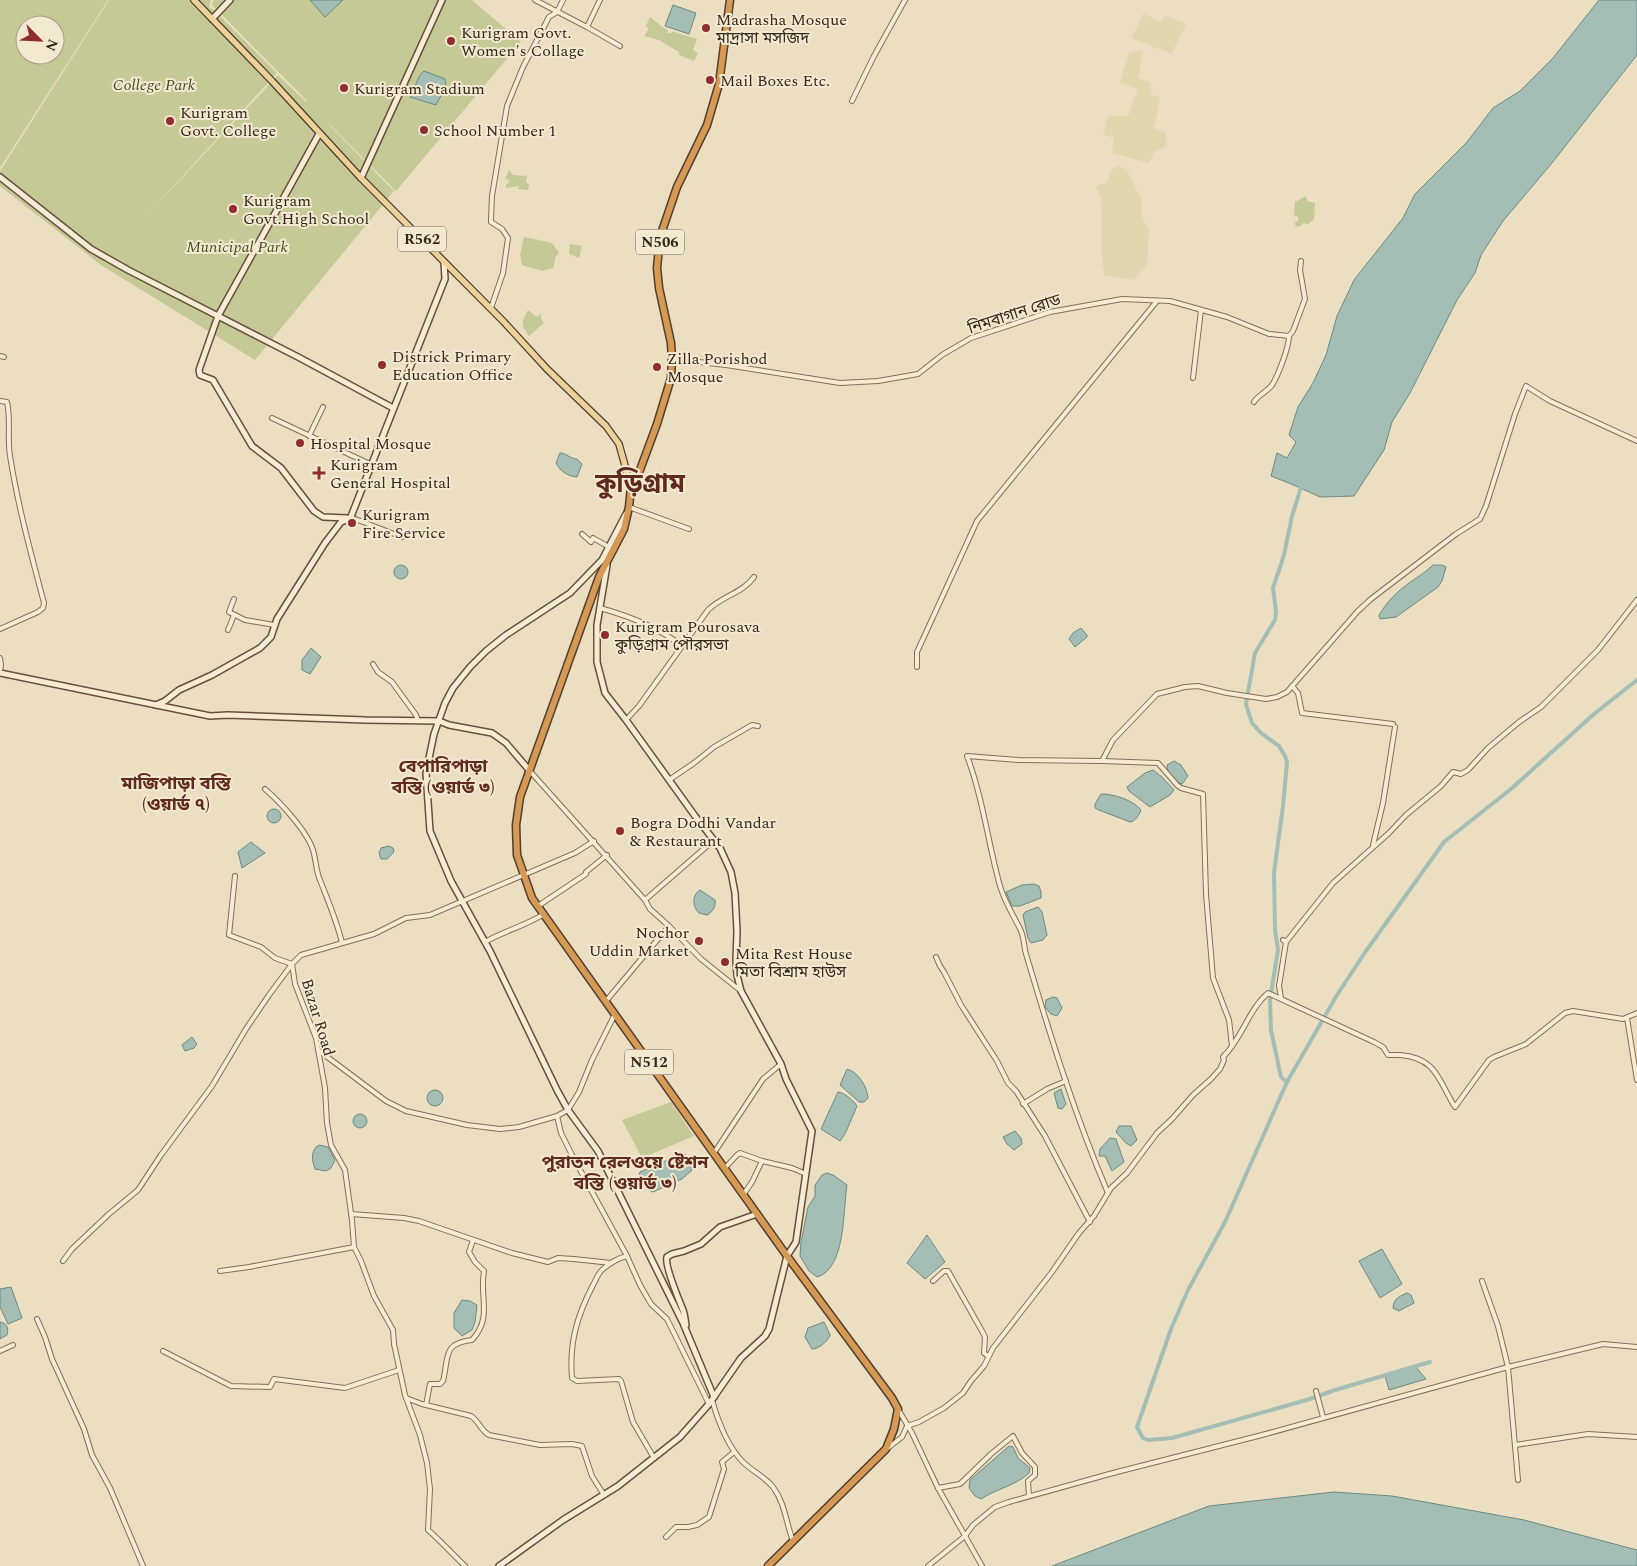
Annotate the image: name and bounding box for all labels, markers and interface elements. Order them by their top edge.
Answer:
place label: Madrasha Mosque মাদ্রাসা মসজিদ [715,8,847,50]
north arrow [15,15,65,65]
place label: Kurigram Govt. Women's Collage [461,21,584,63]
marker: Madrasha Mosque মাদ্রাসা মসজিদ [700,22,712,34]
marker: Kurigram Govt. Women's Collage [445,35,457,47]
text: N [40,36,63,55]
place label: Mail Boxes Etc. [720,69,830,93]
park label: College Park [113,73,196,97]
marker: Mail Boxes Etc. [704,74,716,86]
place label: Kurigram Stadium [354,77,485,101]
marker: Kurigram Stadium [338,82,350,94]
place label: Kurigram Govt. College [180,101,276,143]
marker: Kurigram Govt. College [164,115,176,127]
place label: School Number 1 [434,119,556,143]
marker: School Number 1 [418,124,430,136]
place label: Kurigram Govt.High School [243,189,369,231]
marker: Kurigram Govt.High School [227,203,239,215]
road number: R562 [398,226,446,252]
road number: N506 [636,230,684,254]
park label: Municipal Park [186,235,288,259]
street label: নিমবাগান রোড [964,287,1065,341]
place label: Districk Primary Education Office [392,345,513,387]
place label: Zilla Porishod Mosque [667,347,767,389]
marker: Districk Primary Education Office [376,359,388,371]
marker: Zilla Porishod Mosque [651,361,663,373]
place label: Hospital Mosque [310,432,431,456]
marker: Hospital Mosque [294,437,306,449]
place label: Kurigram General Hospital [330,453,451,495]
district label: কুড়িগ্রাম [594,464,686,504]
marker: Kurigram General Hospital [312,466,326,480]
place label: Kurigram Fire Service [362,503,446,545]
marker: Kurigram Fire Service [346,517,358,529]
place label: Kurigram Pourosava কুড়িগ্রাম পৌরসভা [614,615,760,657]
marker: Kurigram Pourosava কুড়িগ্রাম পৌরসভা [599,629,611,641]
district label: বেপারিপাড়া বস্তি (ওয়ার্ড ৩) [390,753,495,801]
district label: মাজিপাড়া বস্তি (ওয়ার্ড ৭) [120,770,232,818]
place label: Bogra Dodhi Vandar & Restaurant [630,811,776,853]
marker: Bogra Dodhi Vandar & Restaurant [614,825,626,837]
place label: Nochor Uddin Market [589,921,689,963]
marker: Nochor Uddin Market [693,935,705,947]
place label: Mita Rest House মিতা বিশ্রাম হাউস [734,942,853,984]
marker: Mita Rest House মিতা বিশ্রাম হাউস [719,956,731,968]
street label: Bazar Road [295,975,341,1059]
road number: N512 [625,1050,673,1074]
district label: পুরাতন রেলওয়ে ষ্টেশন বস্তি (ওয়ার্ড ৩) [541,1149,709,1197]

